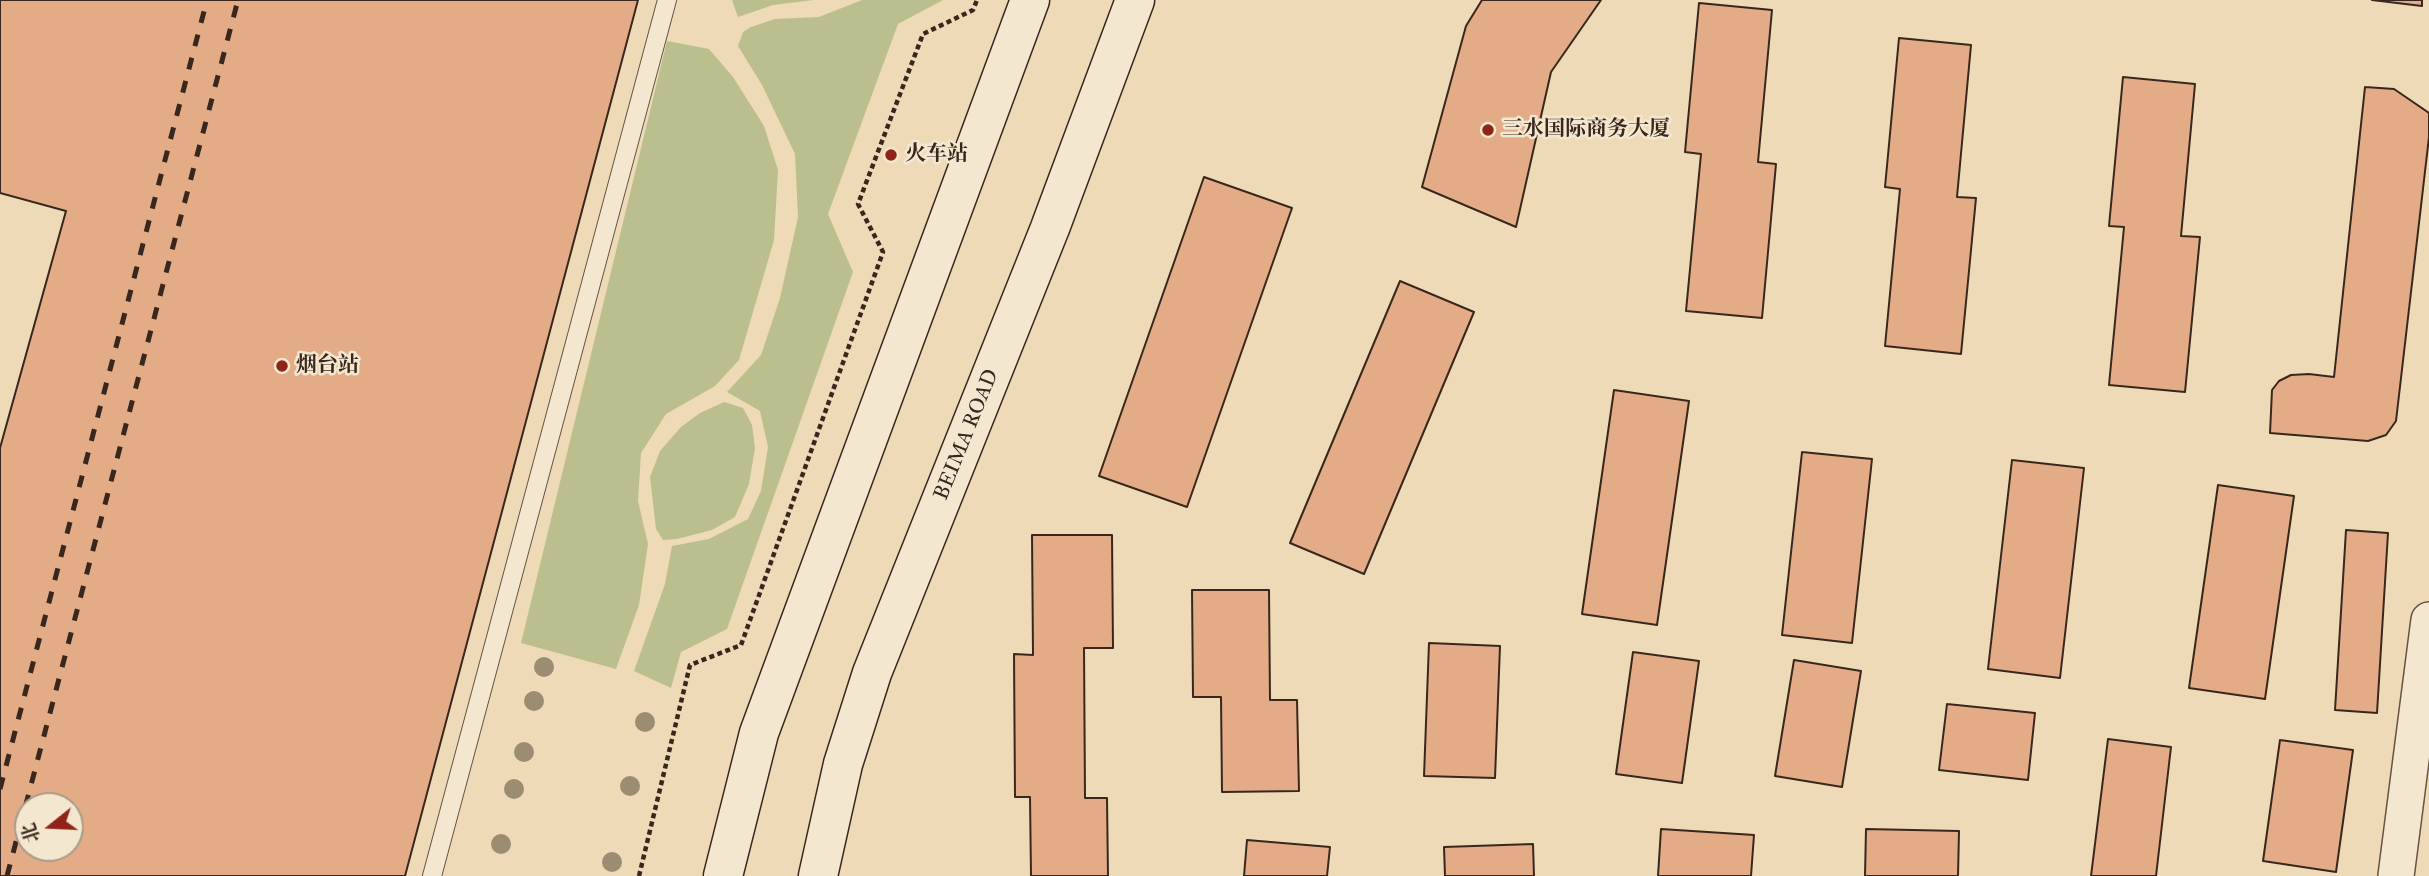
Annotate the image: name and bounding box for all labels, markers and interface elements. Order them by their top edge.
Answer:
place label: 三水国际商务大厦 [1502,117,1670,143]
marker: 三水国际商务大厦 [1480,122,1496,138]
place label: 火车站 [905,142,968,168]
marker: 火车站 [883,147,899,163]
place label: 烟台站 [296,353,359,379]
marker: 烟台站 [274,358,290,374]
street label: BEIMA ROAD [929,366,1005,504]
north arrow [14,792,84,862]
text: 北 [17,820,44,846]

